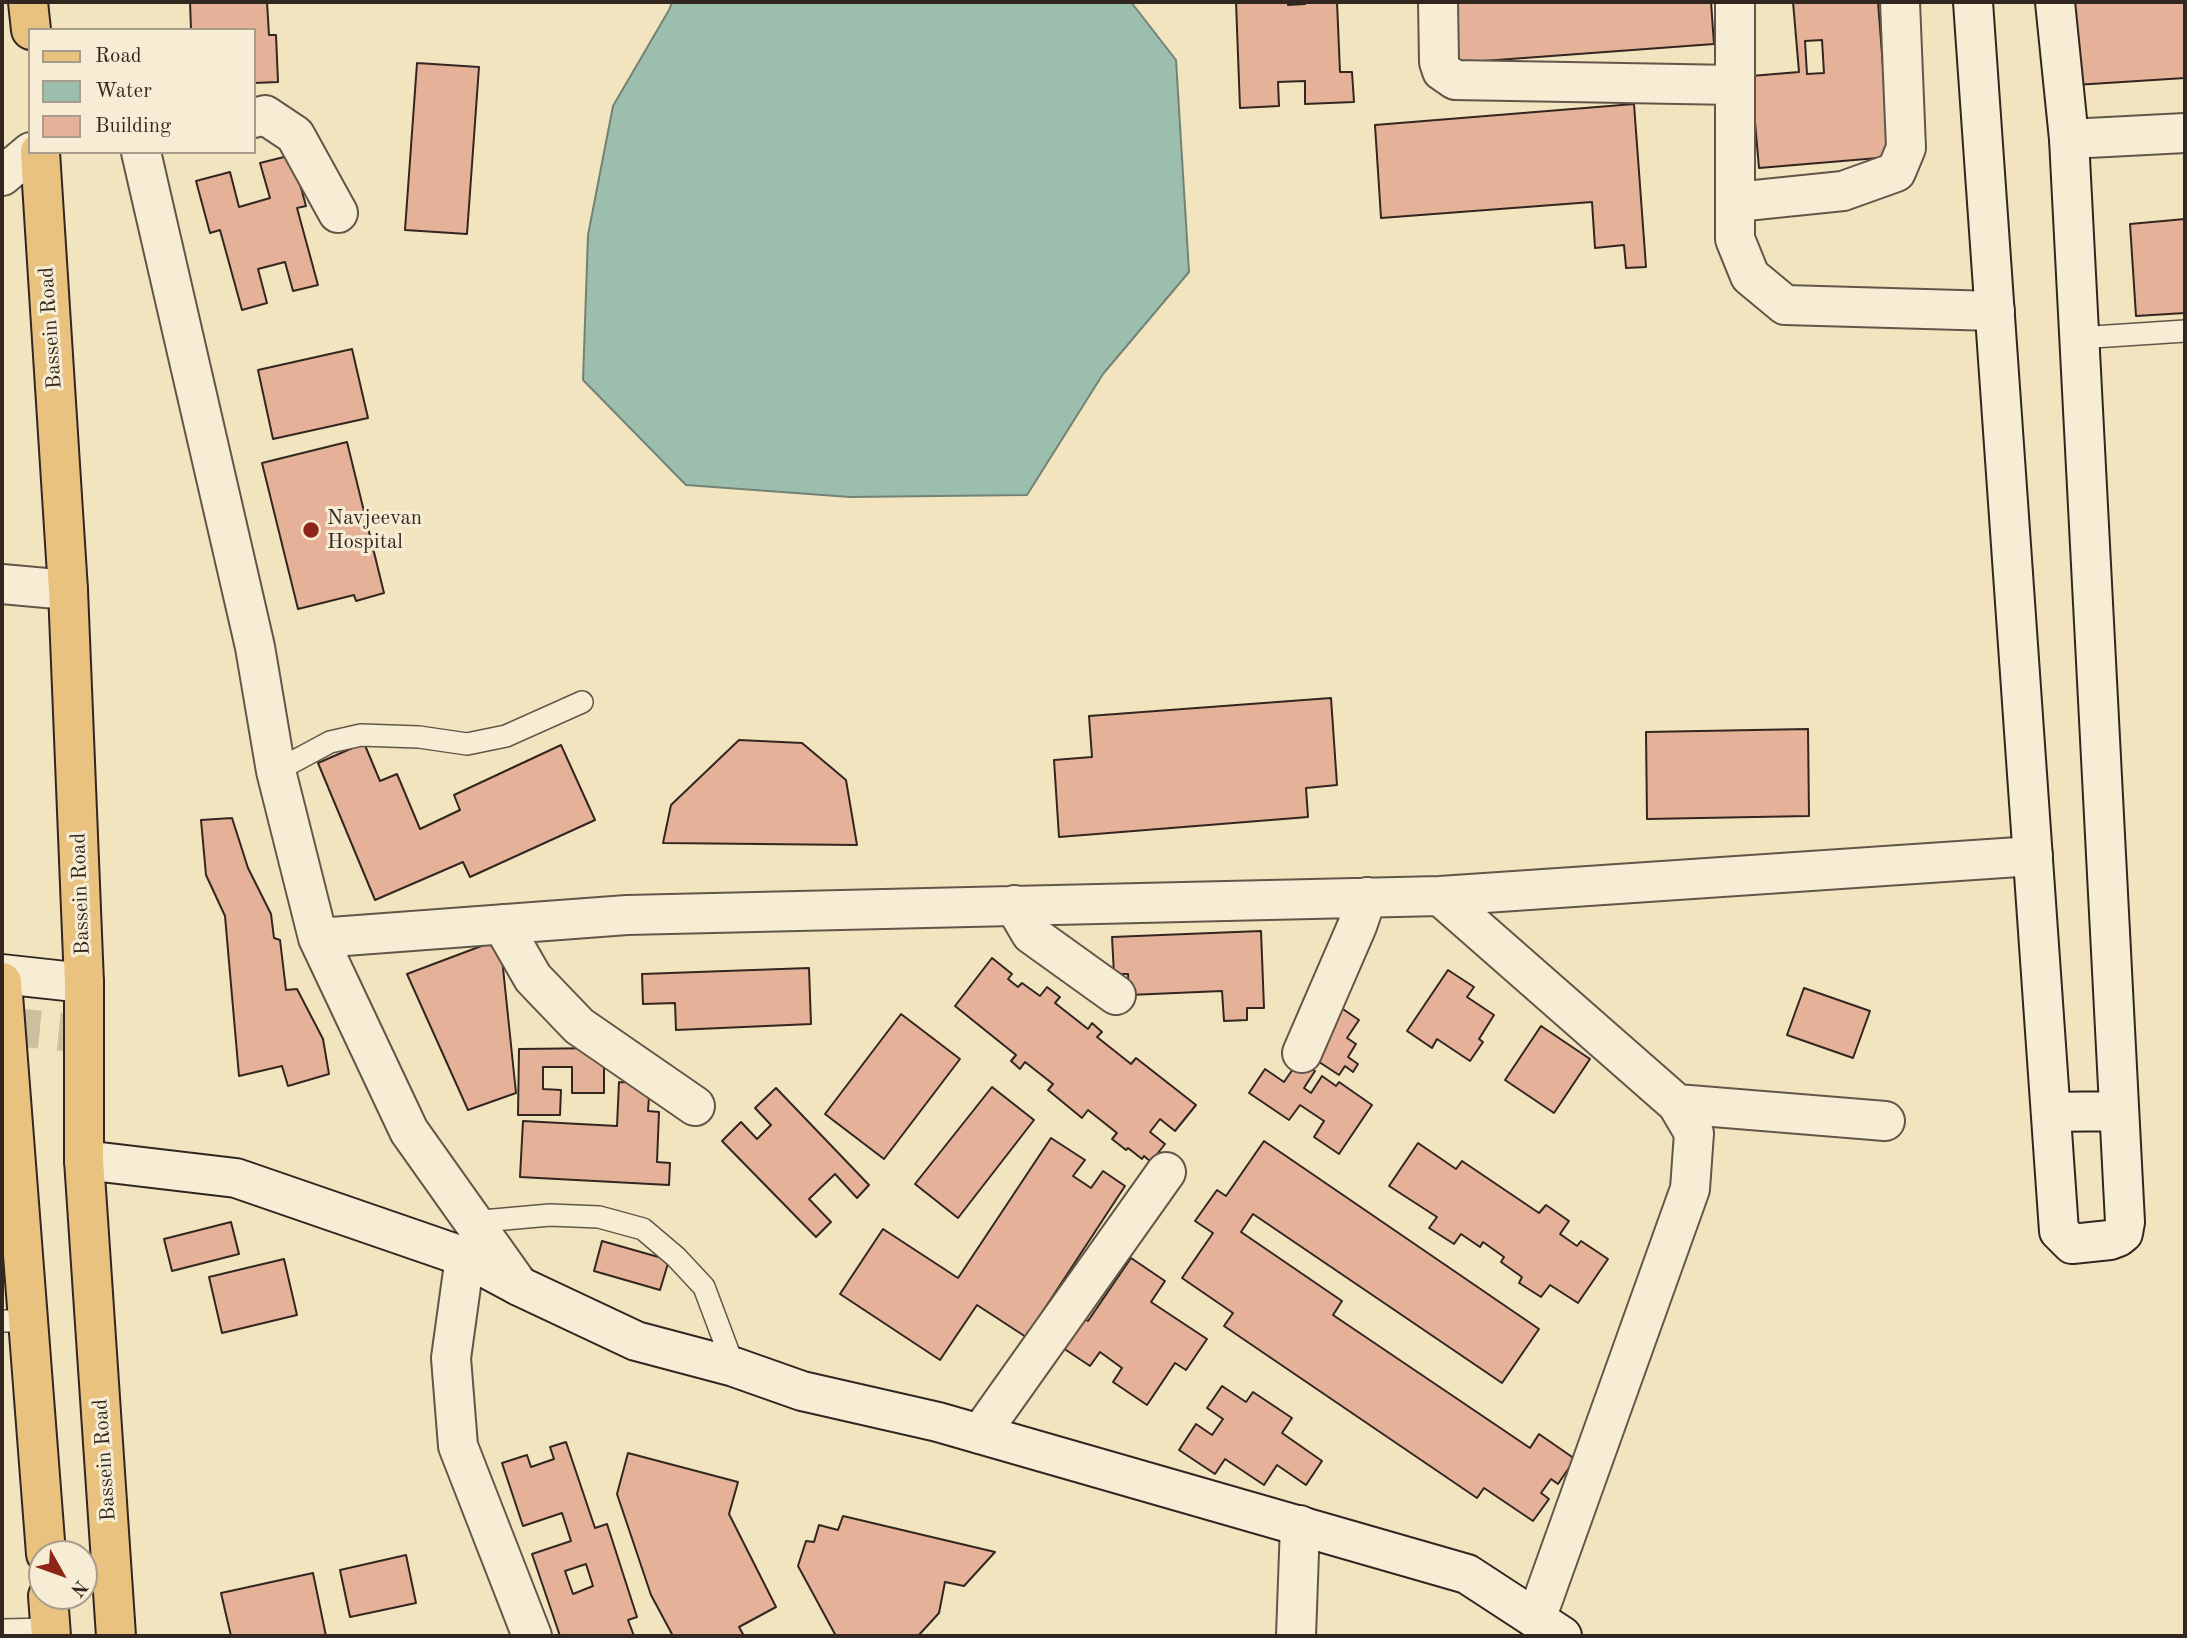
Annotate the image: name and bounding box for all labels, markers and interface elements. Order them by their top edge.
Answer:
legend [28,28,256,154]
text: Road [95,46,142,67]
text: Water [95,81,152,102]
text: Building [95,116,171,137]
street label: Bassein Road [34,266,68,390]
place label: Navjeevan Hospital [327,505,422,555]
marker: Navjeevan Hospital [301,520,321,540]
street label: Bassein Road [66,832,96,956]
street label: Bassein Road [88,1398,122,1522]
north arrow [28,1540,98,1610]
text: N [66,1576,90,1599]

